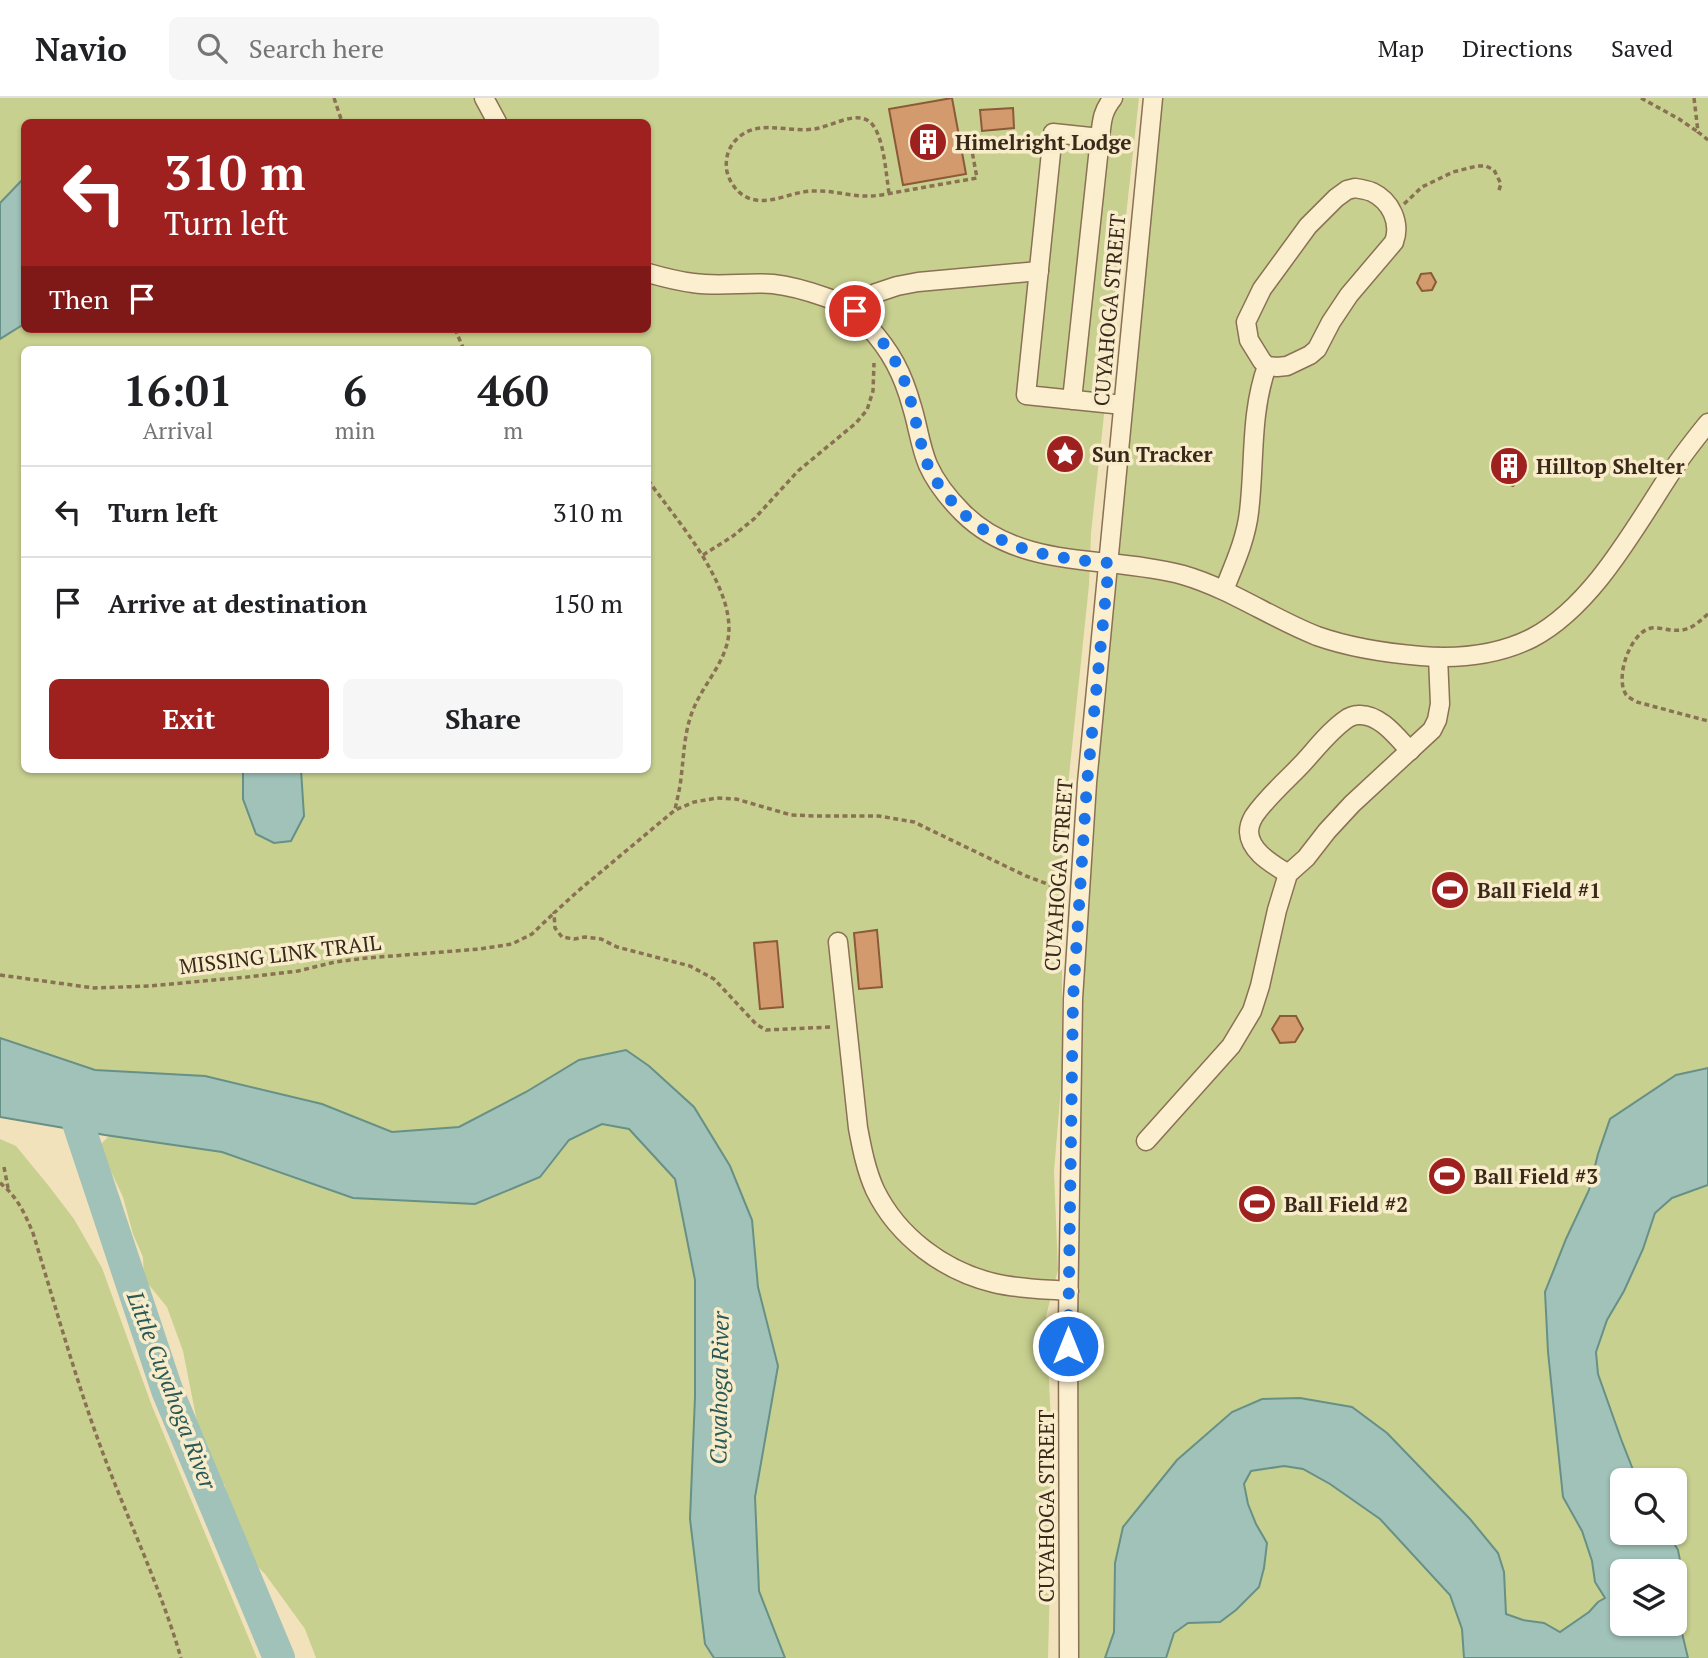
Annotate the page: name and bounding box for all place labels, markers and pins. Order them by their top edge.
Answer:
building icon: Himelright Lodge [907,121,949,163]
place label: Himelright Lodge [955,128,1132,156]
pin [825,281,885,341]
place icon: Sun Tracker [1044,433,1086,475]
place label: Sun Tracker [1092,440,1213,468]
building icon: Hilltop Shelter [1488,445,1530,487]
place label: Hilltop Shelter [1536,452,1685,480]
sports icon: Ball Field #1 [1429,869,1471,911]
place label: Ball Field #1 [1477,876,1601,904]
sports icon: Ball Field #3 [1426,1155,1468,1197]
place label: Ball Field #3 [1474,1162,1598,1190]
sports icon: Ball Field #2 [1236,1183,1278,1225]
place label: Ball Field #2 [1284,1190,1408,1218]

